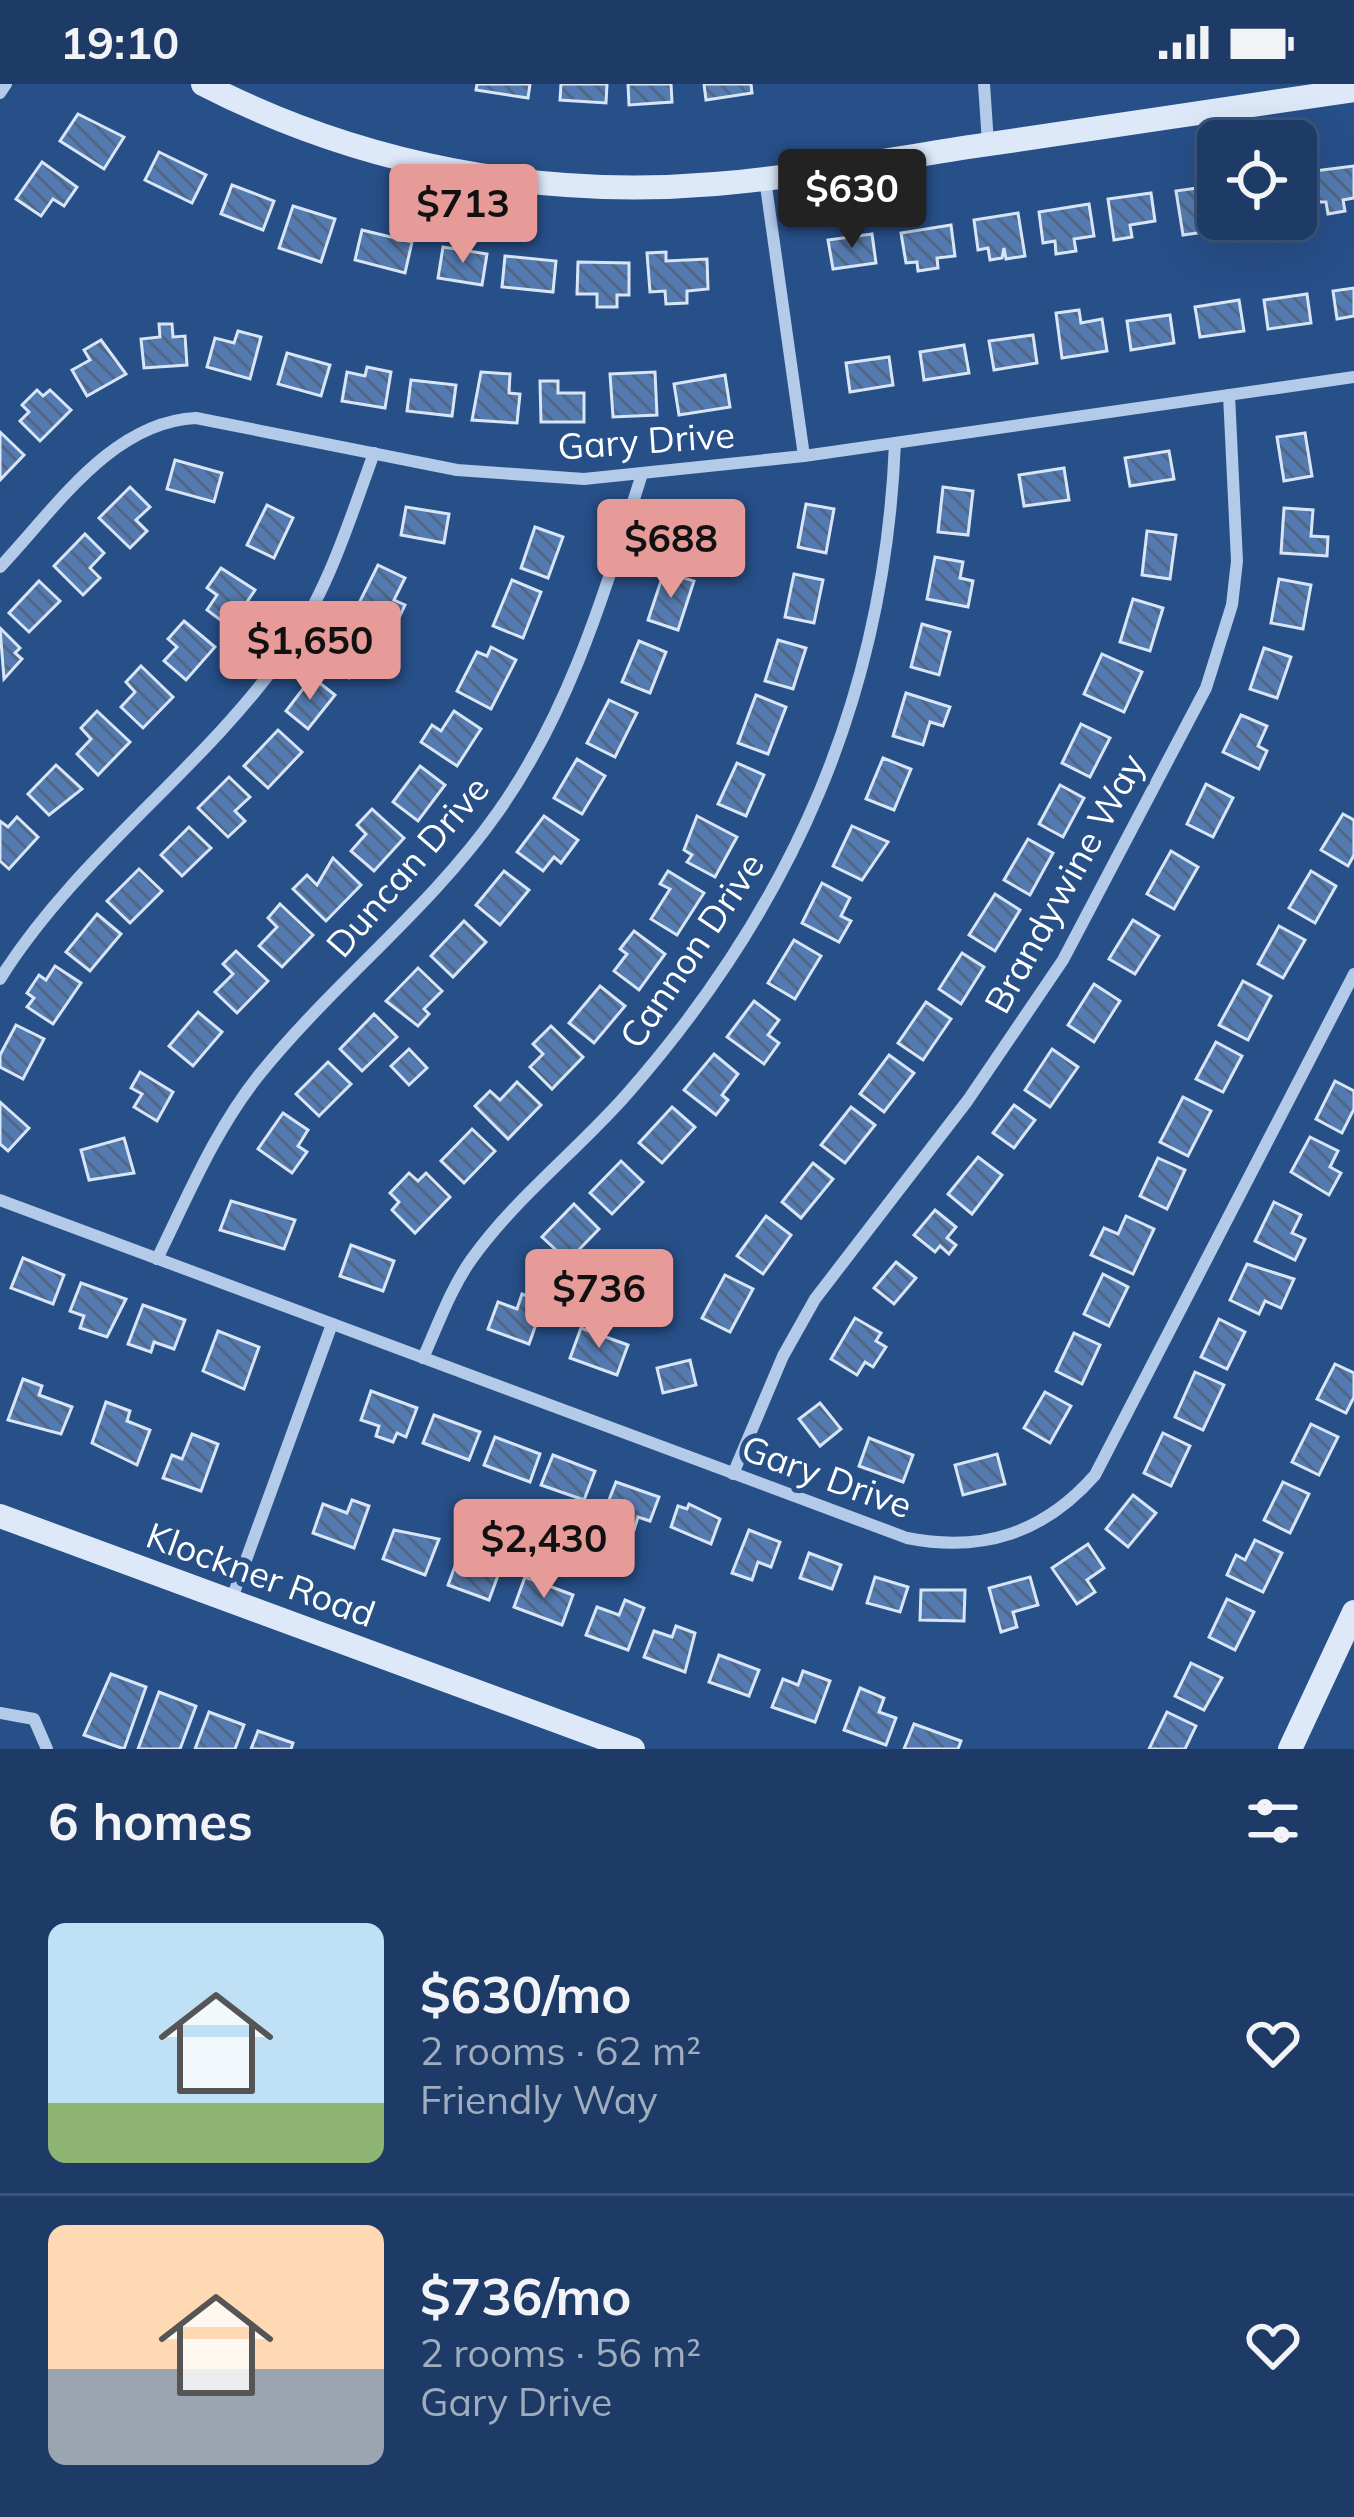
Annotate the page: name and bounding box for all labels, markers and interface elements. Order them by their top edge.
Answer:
text: 19:10 [60,14,179,70]
map controls [1197,120,1317,240]
button: locate [1197,120,1317,240]
pin: $630 [781,149,923,251]
text: $630 [805,163,899,212]
pin: $713 [392,164,534,266]
text: $713 [416,178,510,227]
street label: Gary Drive [556,411,736,469]
pin: $688 [600,499,742,601]
text: $688 [624,513,718,562]
pin: $1,650 [212,601,408,703]
text: $1,650 [247,615,373,664]
street label: Brandywine Way [974,745,1154,1021]
street label: Duncan Drive [316,766,498,966]
street label: Cannon Drive [609,844,773,1056]
pin: $736 [528,1249,670,1351]
text: $736 [552,1263,646,1312]
street label: Gary Drive [736,1424,918,1528]
pin: $2,430 [446,1499,642,1601]
street label: Klockner Road [141,1512,381,1636]
text: $2,430 [481,1513,607,1562]
icon: filters [1240,1788,1306,1854]
text: 6 homes [48,1789,253,1853]
text: $630/mo [420,1962,632,2026]
icon: home [144,1971,288,2115]
icon: heart [1240,2010,1306,2076]
text: 2 rooms · 62 m² [420,2026,701,2075]
text: Friendly Way [420,2075,658,2124]
text: $736/mo [420,2264,632,2328]
icon: home [144,2273,288,2417]
icon: heart [1240,2312,1306,2378]
text: 2 rooms · 56 m² [420,2328,701,2377]
text: Gary Drive [420,2377,612,2426]

